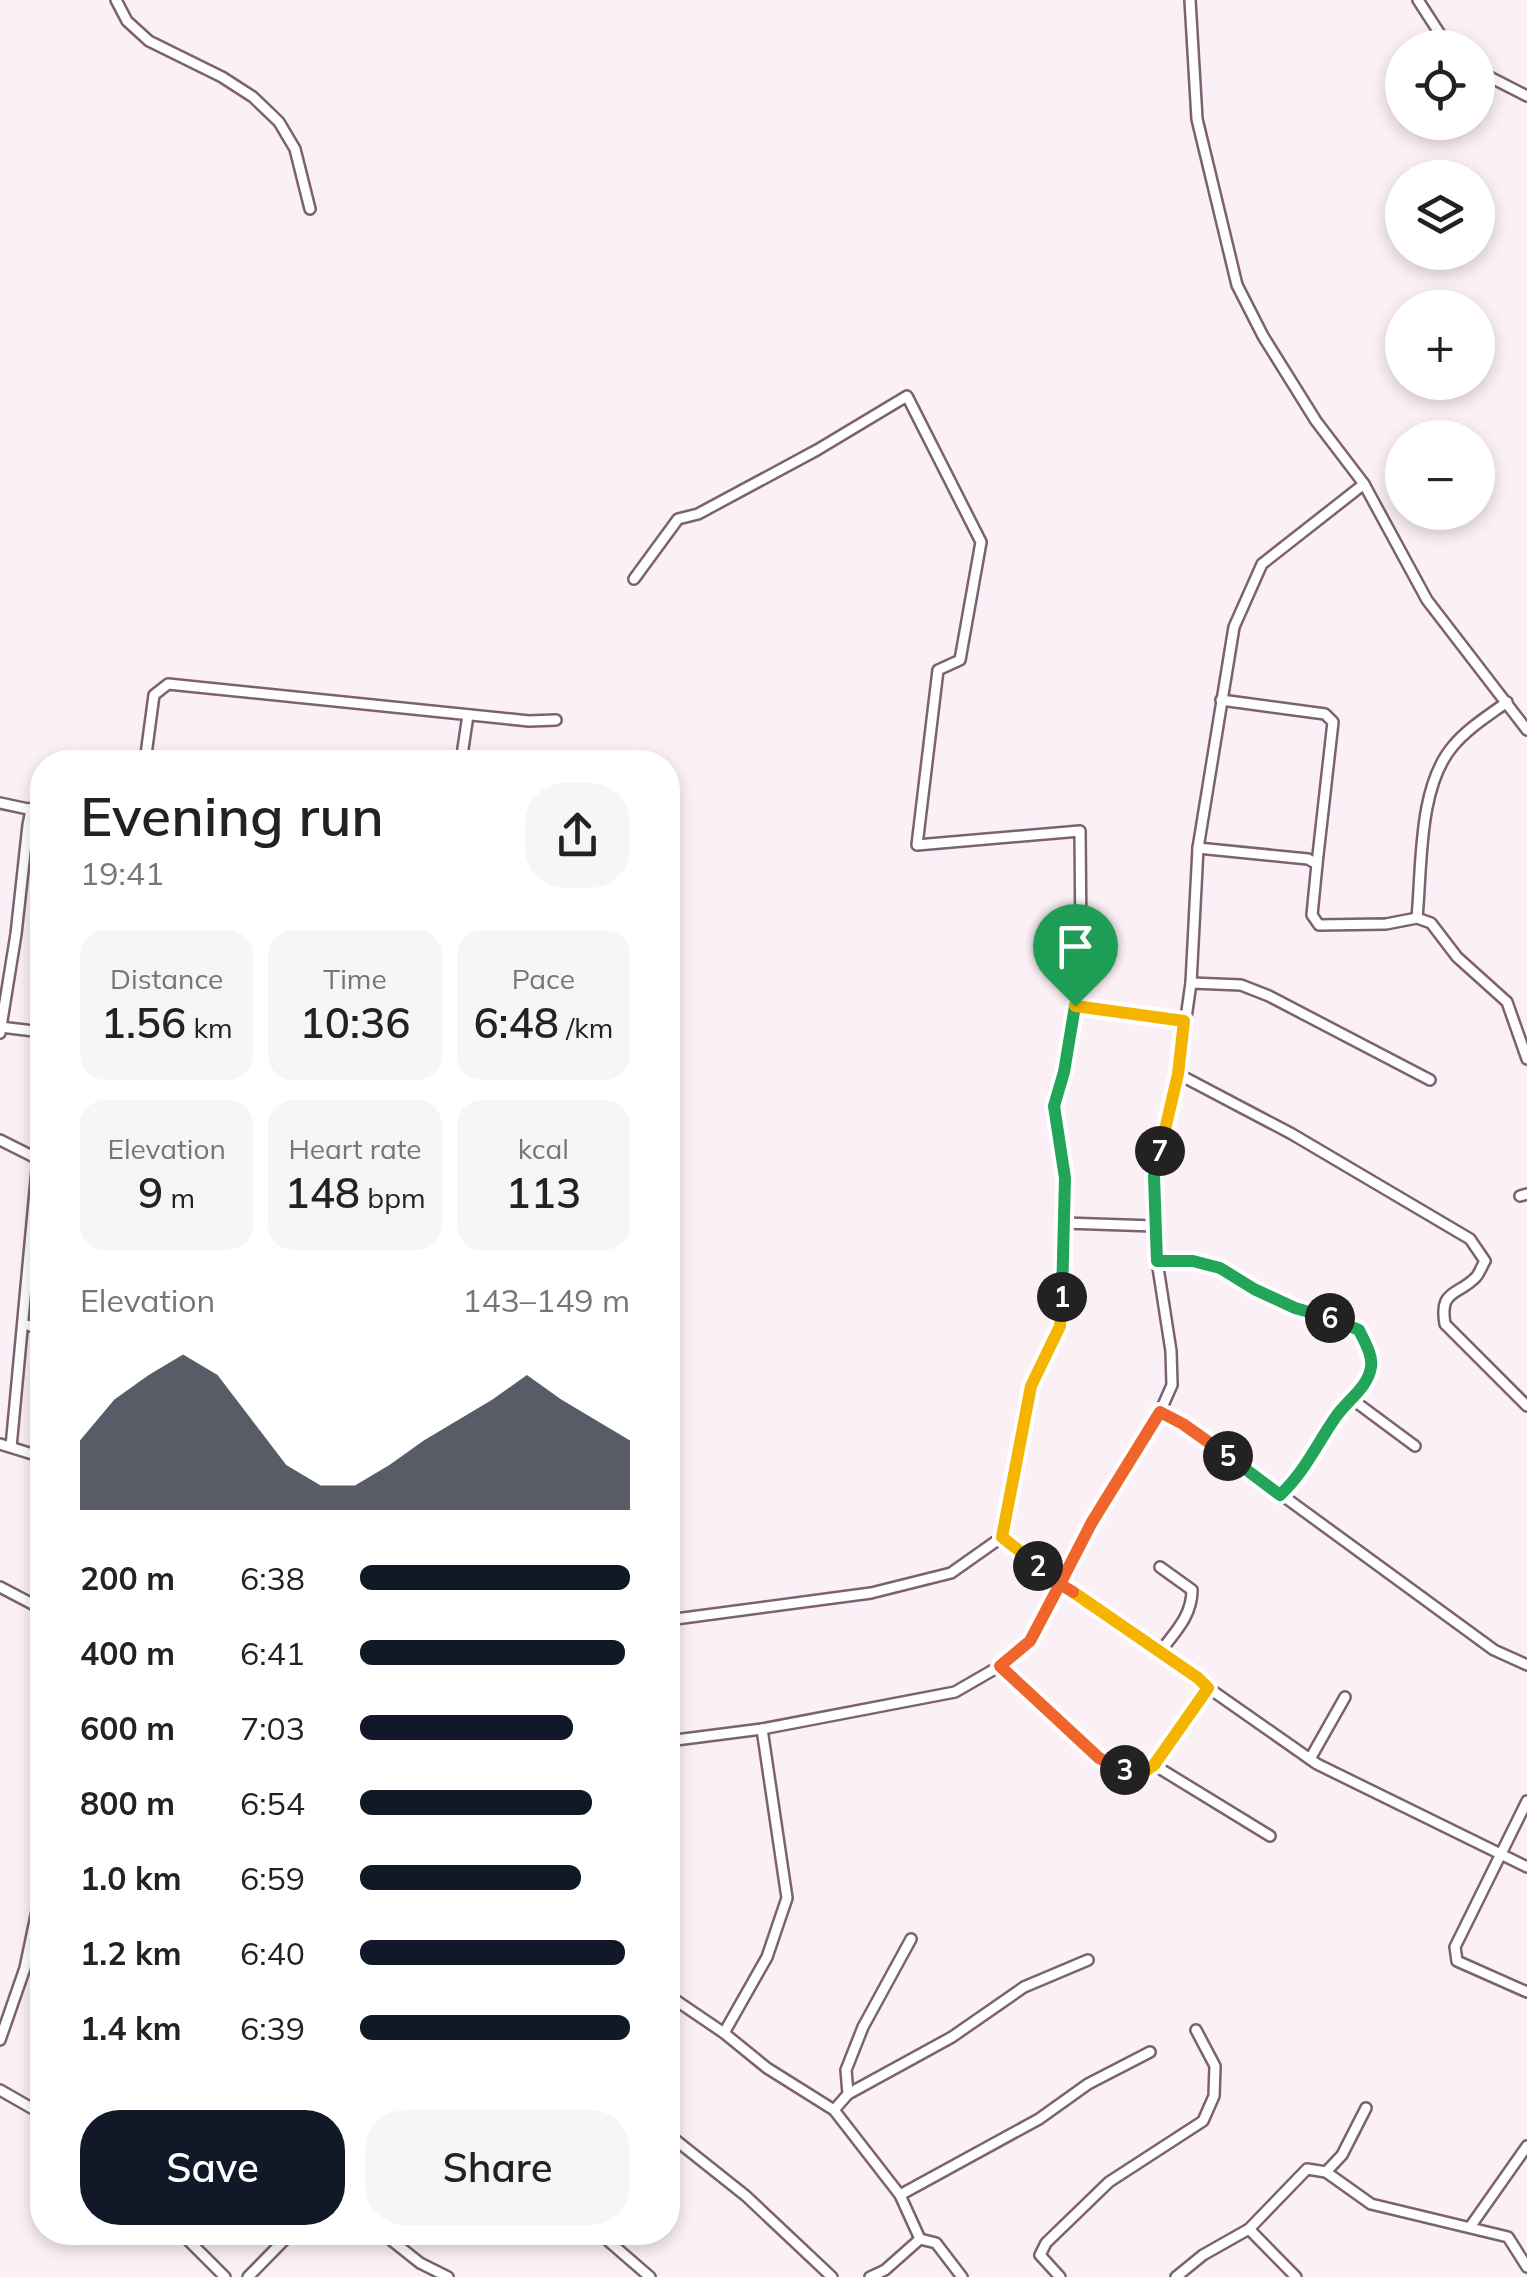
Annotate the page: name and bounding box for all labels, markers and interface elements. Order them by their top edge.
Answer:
map controls [1385,30,1495,530]
button: locate [1385,30,1495,140]
button: layers [1385,160,1495,270]
button: + [1385,290,1495,400]
button: − [1385,420,1495,530]
text: Evening run [80,781,384,850]
button: share [525,783,630,888]
text: 19:41 [80,853,164,893]
pin [1033,904,1118,1007]
icon: arrive [1048,919,1103,974]
text: Distance [110,961,223,996]
text: Time [323,961,387,996]
text: Pace [512,961,575,996]
text: 1.56 [101,996,186,1049]
text: 10:36 [300,996,410,1049]
text: 6:48 [473,996,559,1049]
text: km [186,1010,233,1045]
text: /km [559,1010,613,1045]
pin: 7 [1135,1126,1185,1176]
text: Elevation [107,1131,226,1166]
text: Heart rate [288,1131,422,1166]
text: kcal [518,1131,569,1166]
text: 7 [1152,1133,1168,1168]
text: 9 [138,1166,163,1219]
text: 148 [284,1166,360,1219]
text: 113 [506,1166,581,1219]
text: m [163,1180,195,1215]
text: bpm [360,1180,426,1215]
pin: 1 [1037,1272,1087,1322]
text: 1 [1054,1279,1070,1314]
text: Elevation [80,1280,215,1320]
text: 143–149 m [462,1280,630,1320]
pin: 6 [1305,1293,1355,1343]
text: 6 [1322,1300,1338,1335]
pin: 5 [1203,1431,1253,1481]
text: 5 [1220,1438,1236,1473]
pin: 2 [1013,1541,1063,1591]
text: 2 [1030,1548,1046,1583]
text: 200 m [80,1558,175,1598]
text: 6:38 [240,1558,305,1598]
text: 400 m [80,1633,175,1673]
text: 6:41 [240,1633,305,1673]
text: 600 m [80,1708,175,1748]
text: 7:03 [240,1708,305,1748]
pin: 3 [1100,1745,1150,1795]
text: 3 [1117,1752,1133,1787]
text: 800 m [80,1783,175,1823]
text: 6:54 [240,1783,305,1823]
text: 1.0 km [80,1858,182,1898]
text: 6:59 [240,1858,305,1898]
text: 1.2 km [80,1933,182,1973]
text: 6:40 [240,1933,305,1973]
text: 1.4 km [80,2008,182,2048]
text: 6:39 [240,2008,305,2048]
button: Save [80,2110,345,2225]
button: Share [365,2110,630,2225]

